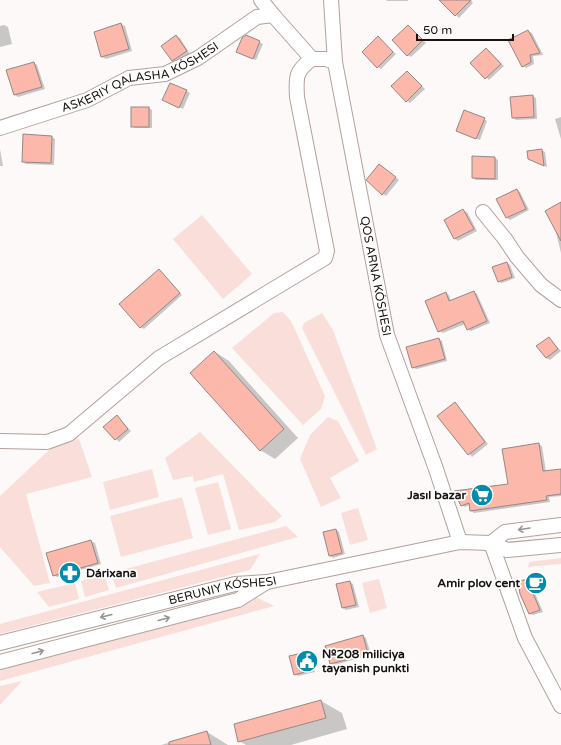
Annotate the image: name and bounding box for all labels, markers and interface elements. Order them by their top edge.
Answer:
scale bar [417,16,513,42]
text: 50 m [423,23,452,37]
street label: ASKERIY QALASHA KÓSHESI [60,39,221,115]
street label: QOS ARNA KÓSHESI [358,215,394,337]
supermarket icon: Jasıl bazar [469,482,495,508]
place label: Jasıl bazar [406,488,466,502]
one-way arrow [518,526,531,534]
pharmacy icon: Dárixana [57,560,83,586]
place label: Dárixana [86,566,137,580]
cafe icon: Amir plov cent [523,570,549,596]
street label: BERUNIY KÓSHESI [167,573,278,607]
place label: Amir plov cent [437,576,520,591]
one-way arrow [100,613,113,621]
one-way arrow [157,615,170,622]
place label: №208 miliciya tayanish punkti [321,647,409,676]
one-way arrow [31,648,44,655]
public building icon: №208 miliciya tayanish punkti [294,648,320,674]

